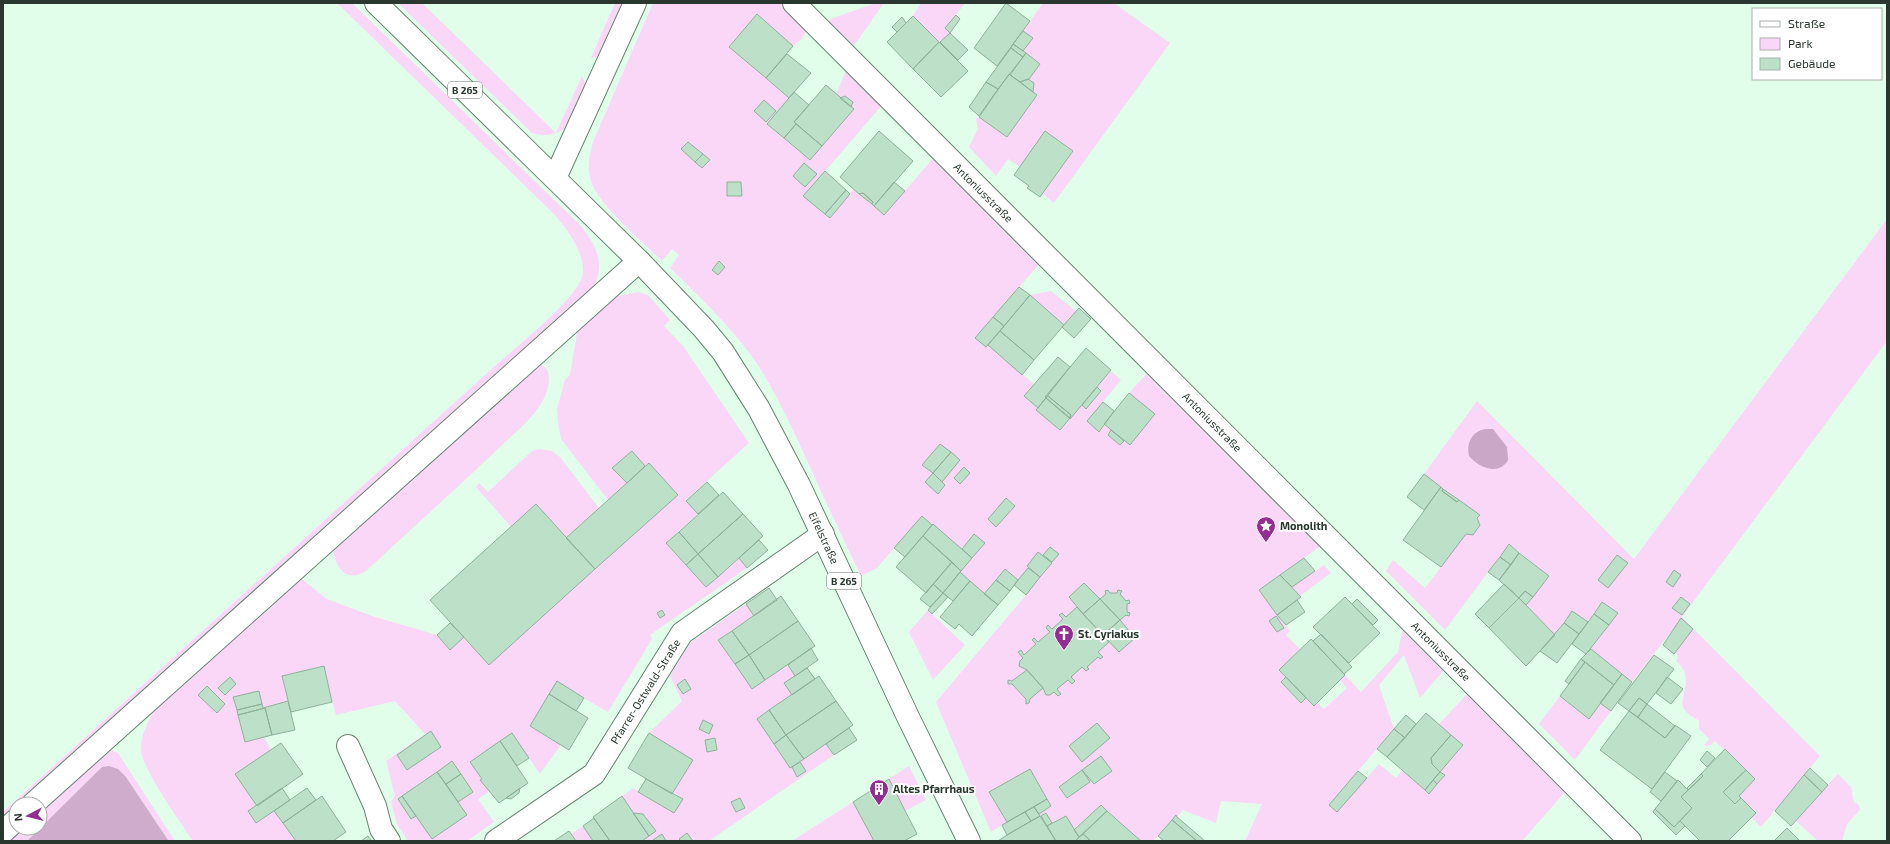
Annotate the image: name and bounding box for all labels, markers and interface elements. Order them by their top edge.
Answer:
legend [1752,8,1882,80]
text: Straße [1788,16,1825,30]
text: Park [1788,36,1813,50]
text: Gebäude [1788,56,1836,70]
road number: B 265 [448,82,482,98]
street label: Antoniusstraße [951,160,1016,225]
street label: Antoniusstraße [1180,389,1245,454]
street label: Eifelstraße [807,510,842,566]
place icon: Monolith [1255,515,1277,543]
place label: Monolith [1280,519,1327,532]
road number: B 265 [827,573,861,589]
street label: Antoniusstraße [1409,619,1474,684]
church icon: St. Cyriakus [1053,623,1075,651]
place label: St. Cyriakus [1078,627,1139,641]
street label: Pfarrer-Ostwald-Straße [608,636,683,746]
building icon: Altes Pfarrhaus [868,778,890,806]
place label: Altes Pfarrhaus [893,782,975,795]
north arrow [8,796,48,836]
text: N [11,812,25,822]

